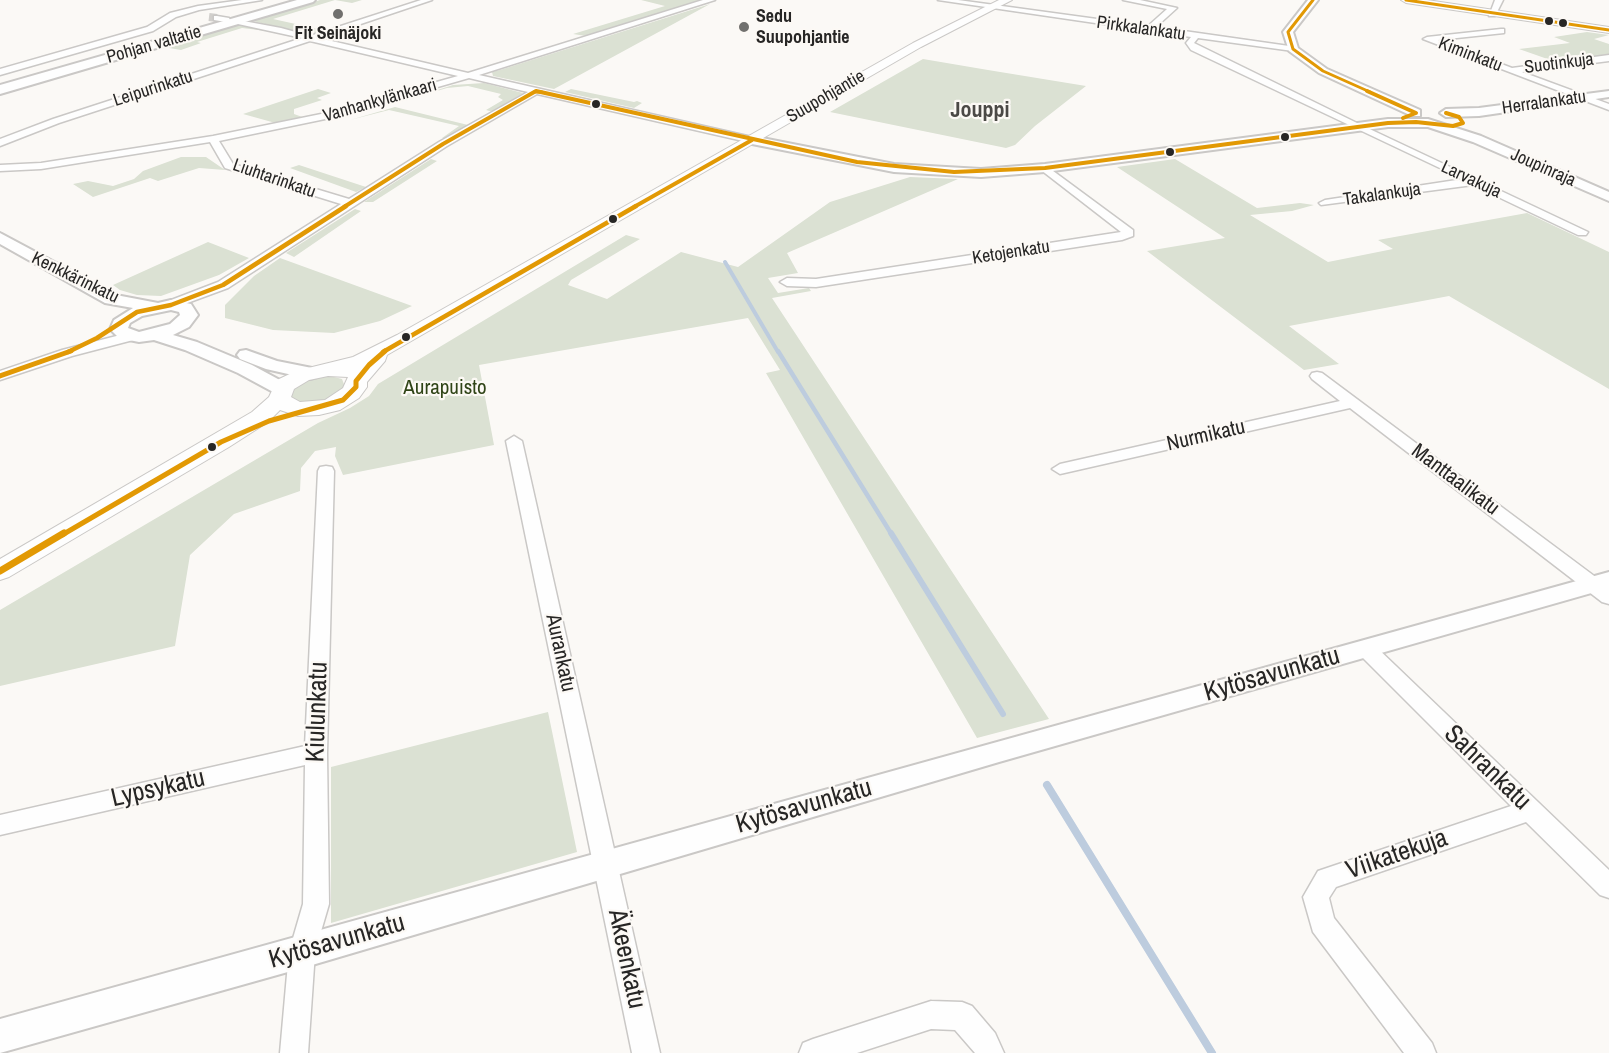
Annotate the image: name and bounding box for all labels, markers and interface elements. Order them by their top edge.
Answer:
place label: Sedu Suupohjantie [756,6,849,48]
marker: Fit Seinäjoki [331,7,345,21]
street label: Pirkkalankatu [1095,12,1187,46]
unlabelled marker [1543,15,1555,27]
unlabelled marker [1557,17,1569,29]
marker: Sedu Suupohjantie [737,20,751,34]
street label: Pohjan valtatie [104,21,204,69]
place label: Fit Seinäjoki [295,23,381,45]
street label: Kiminkatu [1435,33,1505,77]
street label: Suotinkuja [1523,49,1595,79]
street label: Leipurinkatu [111,66,195,112]
street label: Suupohjantie [783,66,869,128]
street label: Vanhankylänkaari [321,74,439,128]
street label: Herralankatu [1501,86,1587,120]
unlabelled marker [590,98,602,110]
district label: Jouppi [950,98,1010,124]
unlabelled marker [1279,131,1291,143]
street label: Joupinraja [1507,144,1579,192]
unlabelled marker [1164,146,1176,158]
street label: Liuhtarinkatu [230,155,318,203]
street label: Larvakuja [1437,157,1505,203]
street label: Takalankuja [1342,179,1422,211]
unlabelled marker [607,213,619,225]
street label: Ketojenkatu [971,236,1051,270]
street label: Kenkkärinkatu [28,248,122,308]
unlabelled marker [400,331,412,343]
park label: Aurapuisto [403,375,487,401]
street label: Nurmikatu [1164,415,1248,457]
street label: Manttaalikatu [1406,439,1504,521]
unlabelled marker [206,441,218,453]
street label: Aurankatu [540,612,580,694]
street label: Kytösavunkatu [1200,641,1344,709]
street label: Kiulunkatu [301,661,335,763]
street label: Sahrankatu [1437,719,1537,817]
street label: Lypsykatu [108,763,208,815]
street label: Kytösavunkatu [732,773,876,841]
street label: Viikatekuja [1342,823,1452,887]
street label: Äkeenkatu [600,906,652,1012]
street label: Kytösavunkatu [265,908,409,976]

